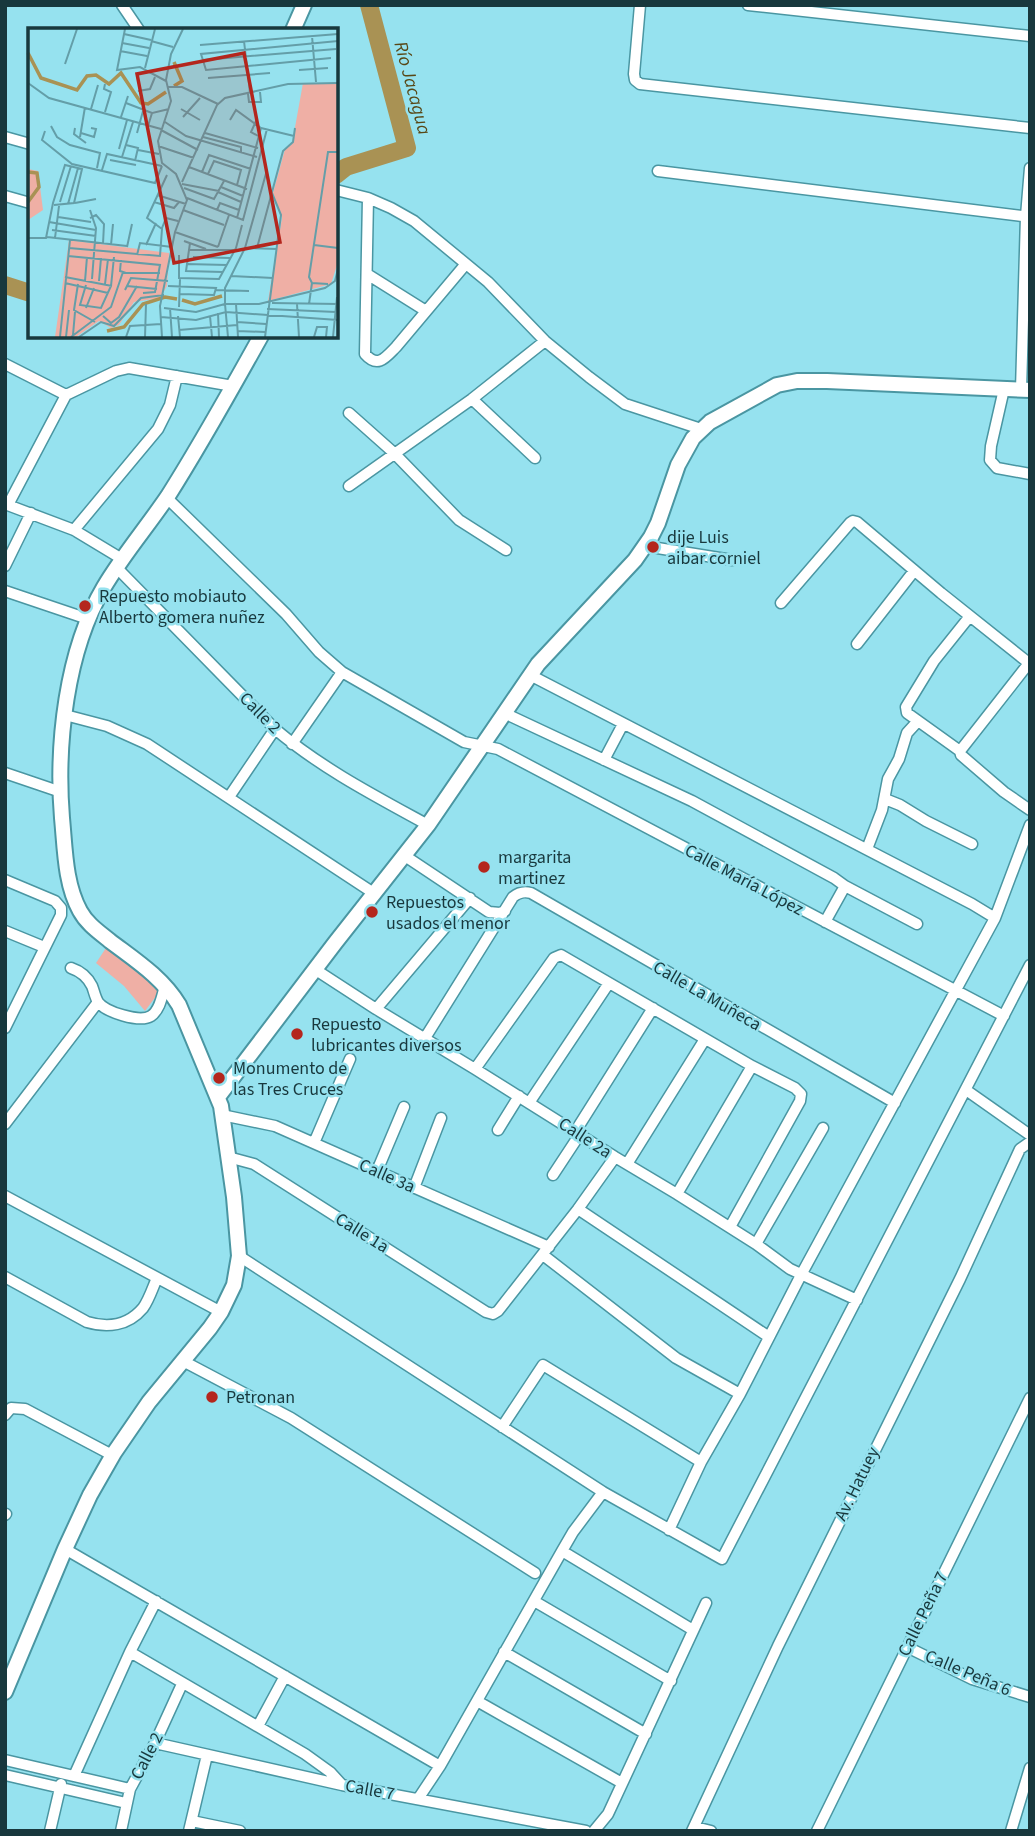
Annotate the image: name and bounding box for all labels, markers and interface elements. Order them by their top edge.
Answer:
inset map [28,28,338,338]
water label: Río Jacagua [387,38,437,138]
place label: dije Luis aibar corniel [667,525,761,571]
marker: dije Luis aibar corniel [645,539,661,555]
place label: Repuesto mobiauto Alberto gomera nuñez [99,584,265,630]
marker: Repuesto mobiauto Alberto gomera nuñez [77,598,93,614]
street label: Calle 2 [233,686,287,740]
street label: Calle María López [680,838,808,922]
place label: margarita martinez [498,845,571,891]
marker: margarita martinez [476,859,492,875]
place label: Repuestos usados el menor [386,890,511,936]
marker: Repuestos usados el menor [364,904,380,920]
street label: Calle La Muñeca [648,955,766,1037]
place label: Repuesto lubricantes diversos [311,1012,462,1058]
marker: Repuesto lubricantes diversos [289,1026,305,1042]
place label: Monumento de las Tres Cruces [233,1056,347,1102]
marker: Monumento de las Tres Cruces [211,1070,227,1086]
street label: Calle 2a [553,1111,617,1165]
street label: Calle 3a [355,1153,419,1199]
street label: Calle 1a [330,1207,394,1259]
place label: Petronan [226,1385,295,1410]
marker: Petronan [204,1389,220,1405]
street label: Av. Hatuey [828,1442,886,1525]
street label: Calle Peña 7 [892,1567,954,1660]
street label: Calle Peña 6 [921,1644,1015,1702]
street label: Calle 2 [125,1728,170,1784]
street label: Calle 7 [343,1773,397,1807]

